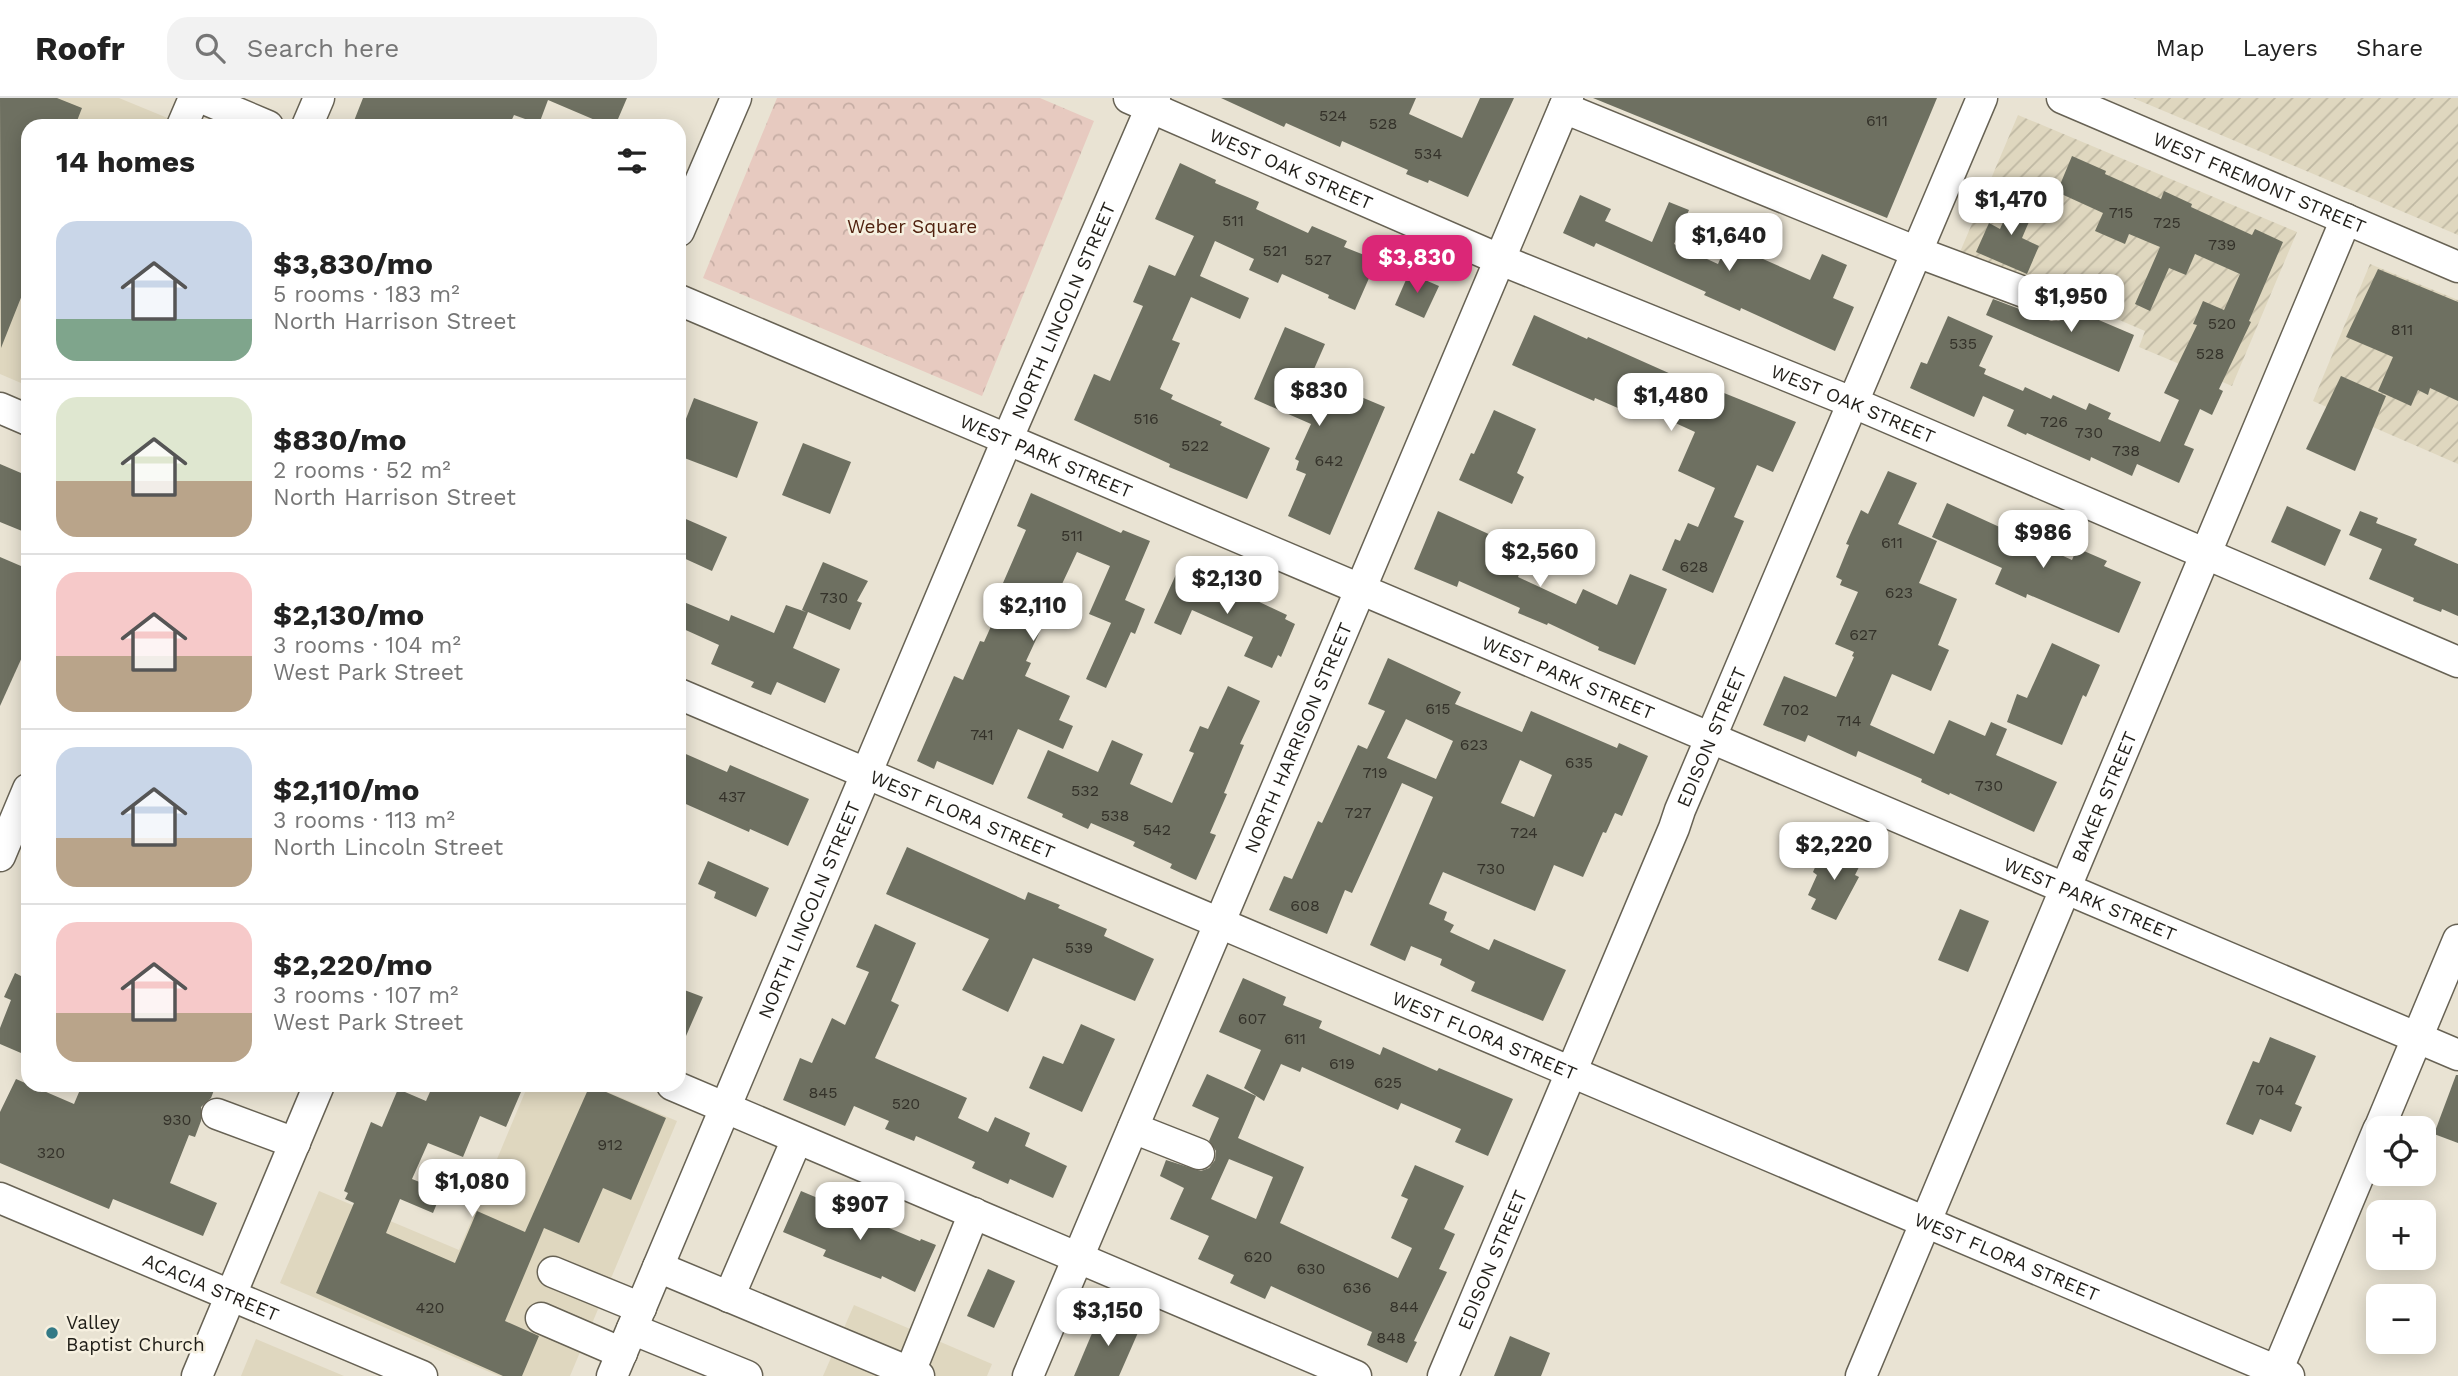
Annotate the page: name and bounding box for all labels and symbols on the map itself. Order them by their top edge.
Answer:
house number: 524 [1319,106,1347,125]
house number: 611 [1866,111,1888,130]
house number: 528 [1369,114,1397,133]
street label: WEST OAK STREET [1206,123,1376,215]
street label: WEST FREMONT STREET [2150,127,2369,238]
house number: 534 [1414,144,1442,163]
pin: $1,470 [1954,178,2068,237]
street label: NORTH LINCOLN STREET [1006,199,1120,423]
house number: 715 [2109,203,2133,222]
house number: 511 [1222,211,1244,230]
house number: 725 [2153,213,2181,232]
pin: $1,640 [1672,214,1786,273]
park label: Weber Square [847,215,977,238]
house number: 739 [2208,235,2236,254]
pin: $3,830 [1360,236,1474,295]
house number: 521 [1263,241,1287,260]
house number: 527 [1304,250,1332,269]
pin: $1,950 [2014,274,2128,334]
house number: 520 [2208,314,2236,333]
house number: 811 [2391,320,2413,339]
house number: 535 [1949,334,1977,353]
house number: 528 [2196,344,2224,363]
street label: WEST OAK STREET [1767,360,1939,448]
pin: $830 [1278,368,1360,428]
pin: $1,480 [1614,374,1728,433]
house number: 516 [1133,409,1159,428]
street label: WEST PARK STREET [956,410,1136,503]
house number: 726 [2040,412,2068,431]
house number: 730 [2075,423,2103,442]
house number: 522 [1181,436,1209,455]
house number: 738 [2112,441,2140,460]
house number: 642 [1315,451,1343,470]
pin: $986 [2002,510,2084,570]
house number: 511 [1061,526,1083,545]
pin: $2,560 [1483,530,1597,589]
house number: 611 [1881,533,1903,552]
pin: $2,130 [1170,556,1284,616]
house number: 628 [1680,557,1708,576]
house number: 623 [1885,583,1913,602]
pin: $2,110 [976,584,1090,643]
house number: 730 [820,588,848,607]
street label: NORTH HARRISON STREET [1239,619,1357,857]
house number: 627 [1849,625,1877,644]
street label: WEST PARK STREET [1478,631,1658,725]
street label: EDISON STREET [1672,664,1751,811]
house number: 615 [1425,699,1451,718]
house number: 702 [1781,700,1809,719]
house number: 714 [1837,711,1862,730]
house number: 741 [970,725,994,744]
street label: BAKER STREET [2067,728,2142,866]
house number: 623 [1460,735,1488,754]
house number: 635 [1565,753,1593,772]
house number: 719 [1362,763,1388,782]
street label: WEST FLORA STREET [866,765,1058,864]
house number: 730 [1975,776,2003,795]
house number: 532 [1071,781,1099,800]
house number: 437 [718,787,746,806]
street label: NORTH LINCOLN STREET [753,798,865,1022]
house number: 727 [1345,803,1371,822]
house number: 538 [1101,806,1129,825]
house number: 542 [1143,820,1171,839]
pin: $2,220 [1777,822,1891,882]
house number: 724 [1510,823,1538,842]
street label: WEST PARK STREET [2000,853,2180,946]
house number: 730 [1477,859,1505,878]
house number: 608 [1290,896,1320,915]
house number: 539 [1065,938,1093,957]
street label: WEST FLORA STREET [1389,986,1580,1085]
house number: 607 [1238,1009,1266,1028]
house number: 611 [1284,1029,1306,1048]
house number: 619 [1329,1054,1355,1073]
house number: 625 [1374,1073,1402,1092]
house number: 704 [2256,1080,2284,1099]
house number: 845 [809,1083,837,1102]
house number: 520 [892,1094,920,1113]
house number: 930 [163,1110,191,1129]
house number: 912 [597,1135,623,1154]
house number: 320 [37,1143,65,1162]
pin: $1,080 [415,1160,529,1219]
pin: $907 [819,1182,901,1242]
street label: EDISON STREET [1453,1187,1532,1334]
street label: WEST FLORA STREET [1911,1208,2102,1306]
house number: 620 [1243,1247,1273,1266]
street label: ACACIA STREET [139,1249,282,1326]
house number: 630 [1296,1259,1326,1278]
house number: 636 [1343,1278,1371,1297]
pin: $3,150 [1051,1288,1165,1348]
house number: 844 [1389,1297,1419,1316]
house number: 420 [415,1298,445,1317]
place label: Valley Baptist Church [66,1311,205,1356]
marker: Valley Baptist Church [44,1325,60,1341]
house number: 848 [1376,1328,1406,1347]

